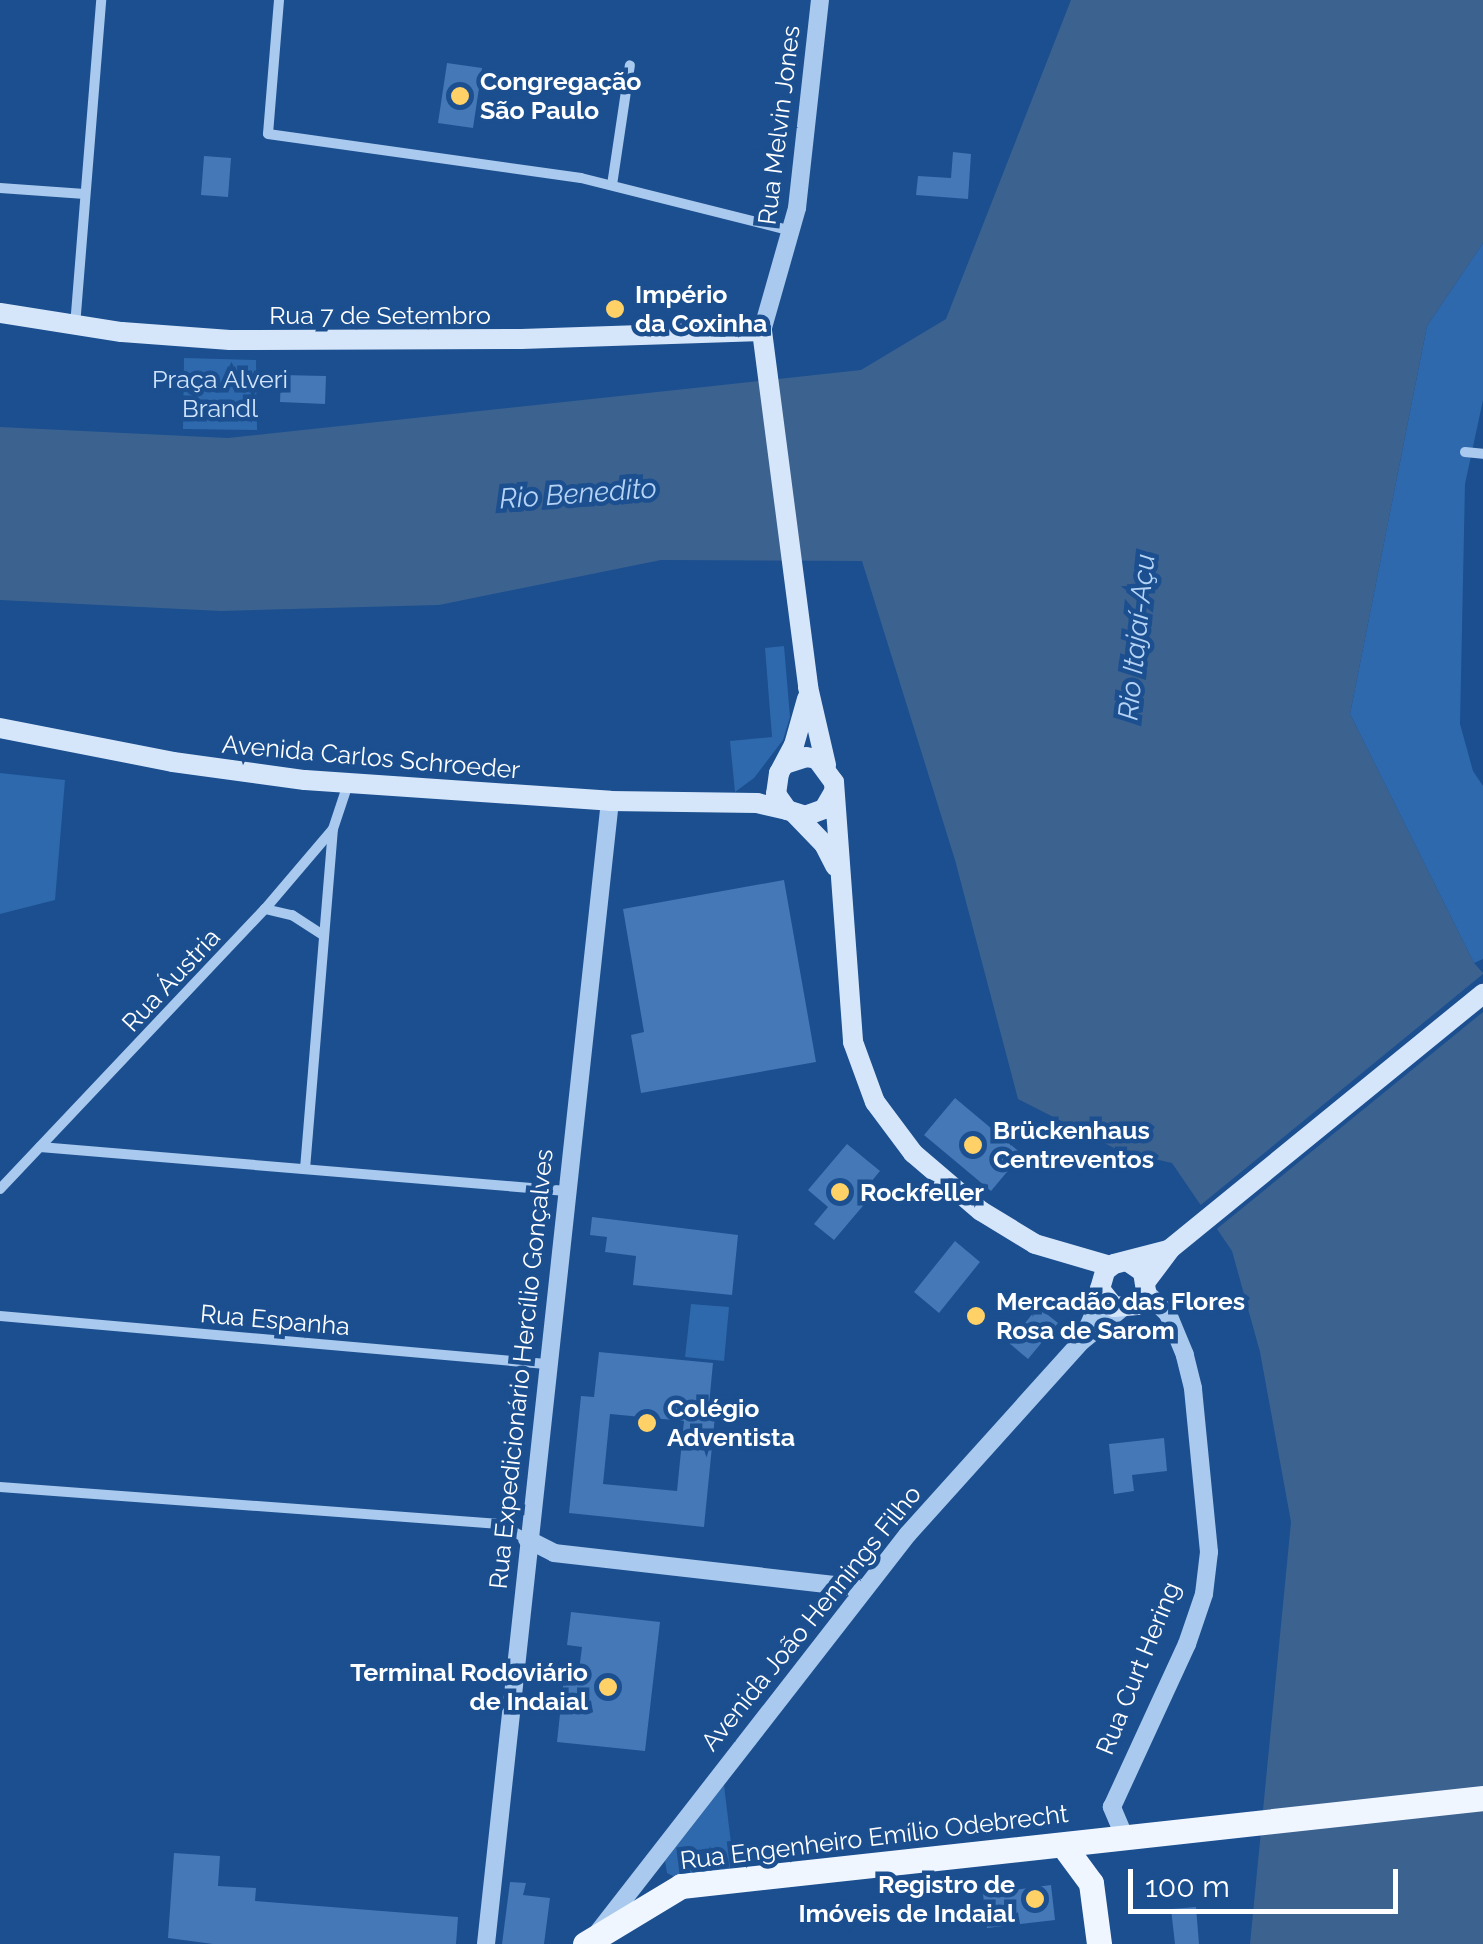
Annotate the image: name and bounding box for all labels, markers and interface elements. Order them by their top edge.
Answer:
street label: Rua Melvin Jones [752,23,806,227]
place label: Congregação São Paulo [480,67,641,126]
marker: Congregação São Paulo [449,85,471,107]
place label: Império da Coxinha [635,280,767,339]
marker: Império da Coxinha [604,298,626,320]
street label: Rua 7 de Setembro [269,300,491,330]
park label: Praça Alveri Brandl [152,365,288,424]
water label: Rio Benedito [498,472,658,516]
water label: Rio Itajaí-Açu [1112,552,1162,722]
street label: Avenida Carlos Schroeder [221,729,521,785]
street label: Rua Áustria [115,922,227,1038]
place label: Brückenhaus Centreventos [993,1116,1154,1175]
marker: Brückenhaus Centreventos [962,1134,984,1156]
street label: Rua Expedicionário Hercílio Gonçalves [483,1148,559,1590]
place label: Rockfeller [860,1177,984,1207]
marker: Rockfeller [829,1181,851,1203]
place label: Mercadão das Flores Rosa de Sarom [996,1287,1245,1346]
street label: Rua Espanha [199,1299,351,1341]
marker: Mercadão das Flores Rosa de Sarom [965,1305,987,1327]
place label: Colégio Adventista [667,1394,795,1453]
marker: Colégio Adventista [636,1412,658,1434]
street label: Avenida João Hennings Filho [695,1479,927,1757]
street label: Rua Curt Hering [1090,1577,1186,1759]
place label: Terminal Rodoviário de Indaial [349,1658,588,1717]
marker: Terminal Rodoviário de Indaial [597,1676,619,1698]
street label: Rua Engenheiro Emílio Odebrecht [678,1798,1070,1876]
scale bar [1133,1849,1403,1911]
text: 100 m [1145,1869,1230,1904]
place label: Registro de Imóveis de Indaial [798,1870,1015,1929]
marker: Registro de Imóveis de Indaial [1024,1888,1046,1910]

